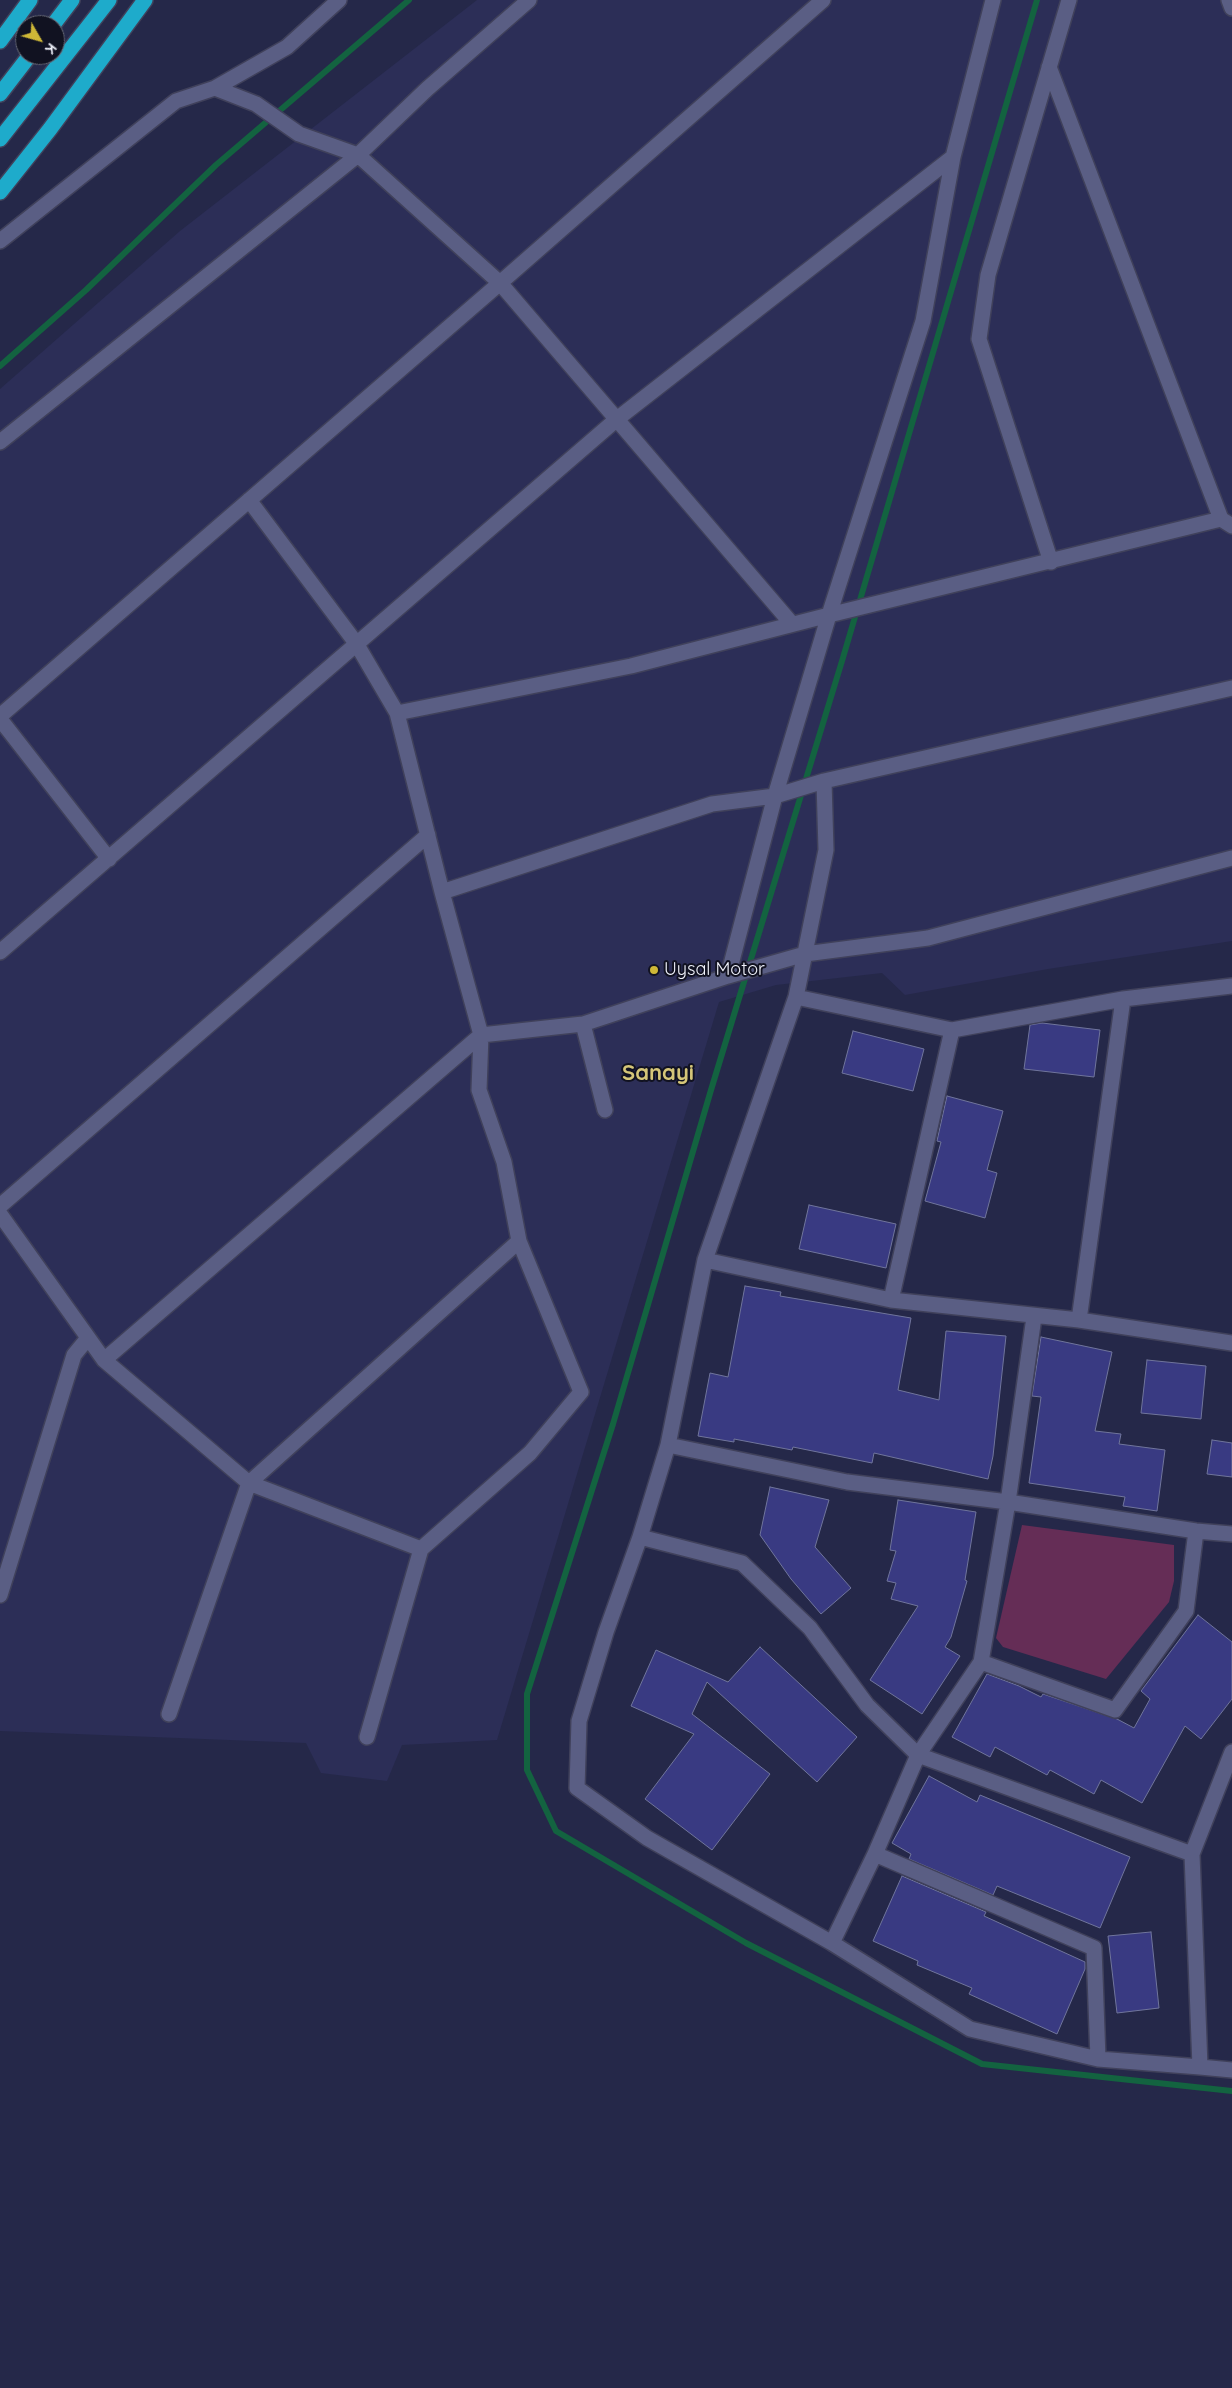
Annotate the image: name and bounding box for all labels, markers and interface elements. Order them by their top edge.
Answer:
north arrow [15,15,65,65]
text: K [41,39,61,58]
place label: Uysal Motor [664,959,765,981]
marker: Uysal Motor [648,964,660,976]
district label: Sanayi [622,1060,694,1086]

